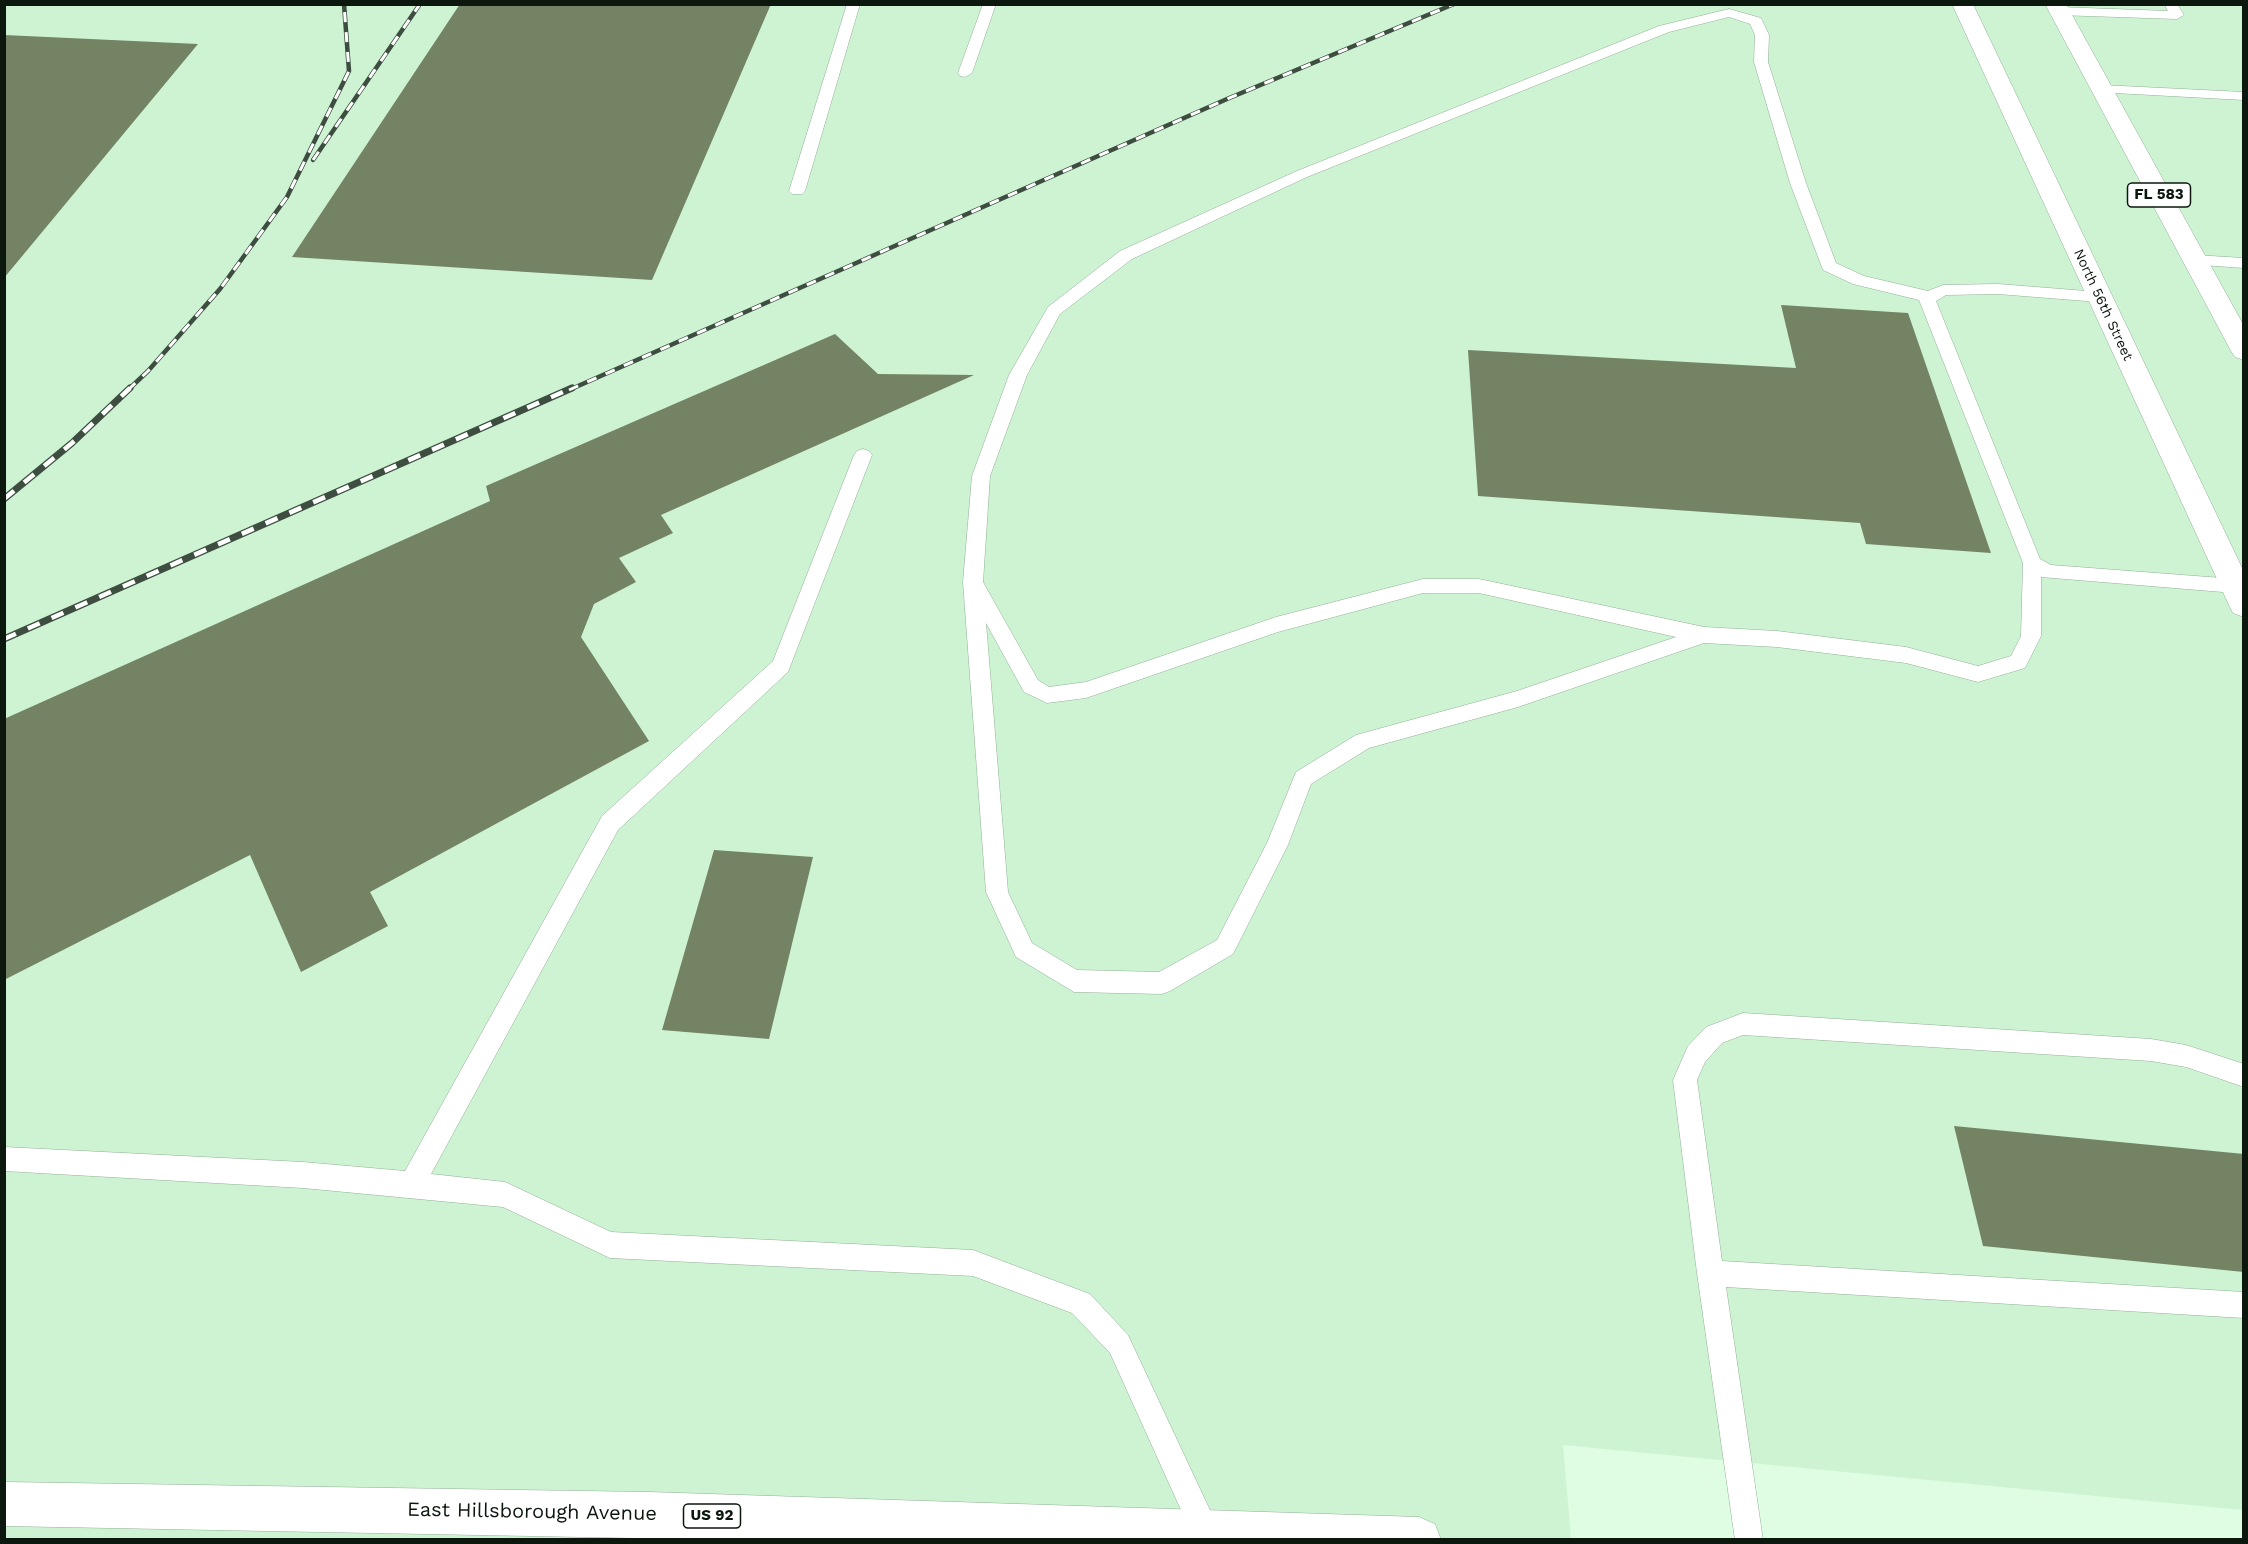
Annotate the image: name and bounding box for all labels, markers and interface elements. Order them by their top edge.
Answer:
road number: FL 583 [2128,183,2190,207]
street label: North 56th Street [2070,246,2136,364]
street label: East Hillsborough Avenue [407,1498,657,1526]
road number: US 92 [684,1504,740,1528]

